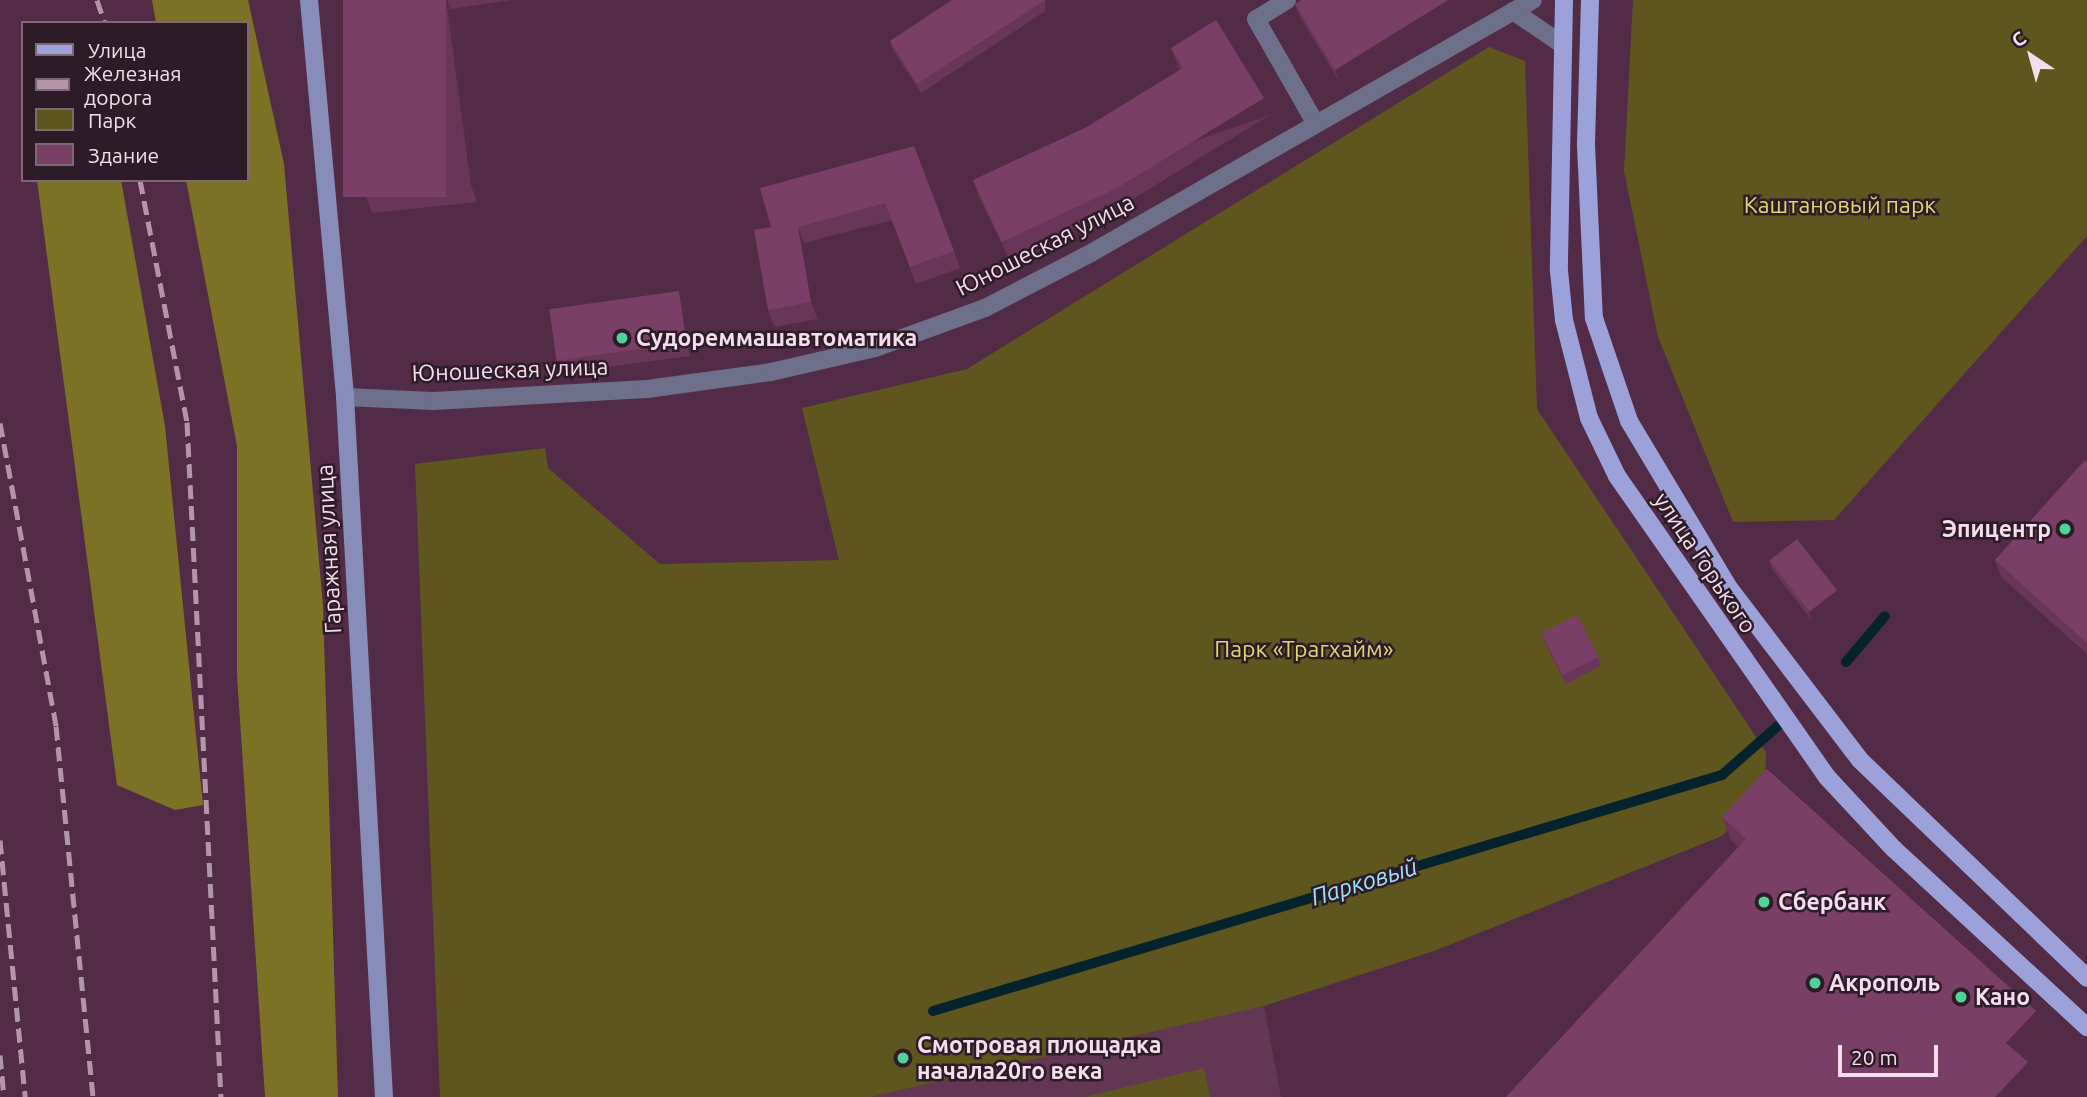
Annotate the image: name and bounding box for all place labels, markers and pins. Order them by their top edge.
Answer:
place label: Судореммашавтоматика [636,324,917,352]
marker: Судореммашавтоматика [614,330,630,346]
place label: Эпицентр [1942,515,2051,543]
marker: Эпицентр [2057,521,2073,537]
place label: Сбербанк [1778,888,1886,916]
marker: Сбербанк [1756,894,1772,910]
place label: Акрополь [1829,969,1940,997]
marker: Акрополь [1807,975,1823,991]
place label: Кано [1975,983,2030,1011]
marker: Кано [1953,989,1969,1005]
place label: Смотровая площадка начала20го века [917,1031,1161,1085]
marker: Смотровая площадка начала20го века [895,1050,911,1066]

